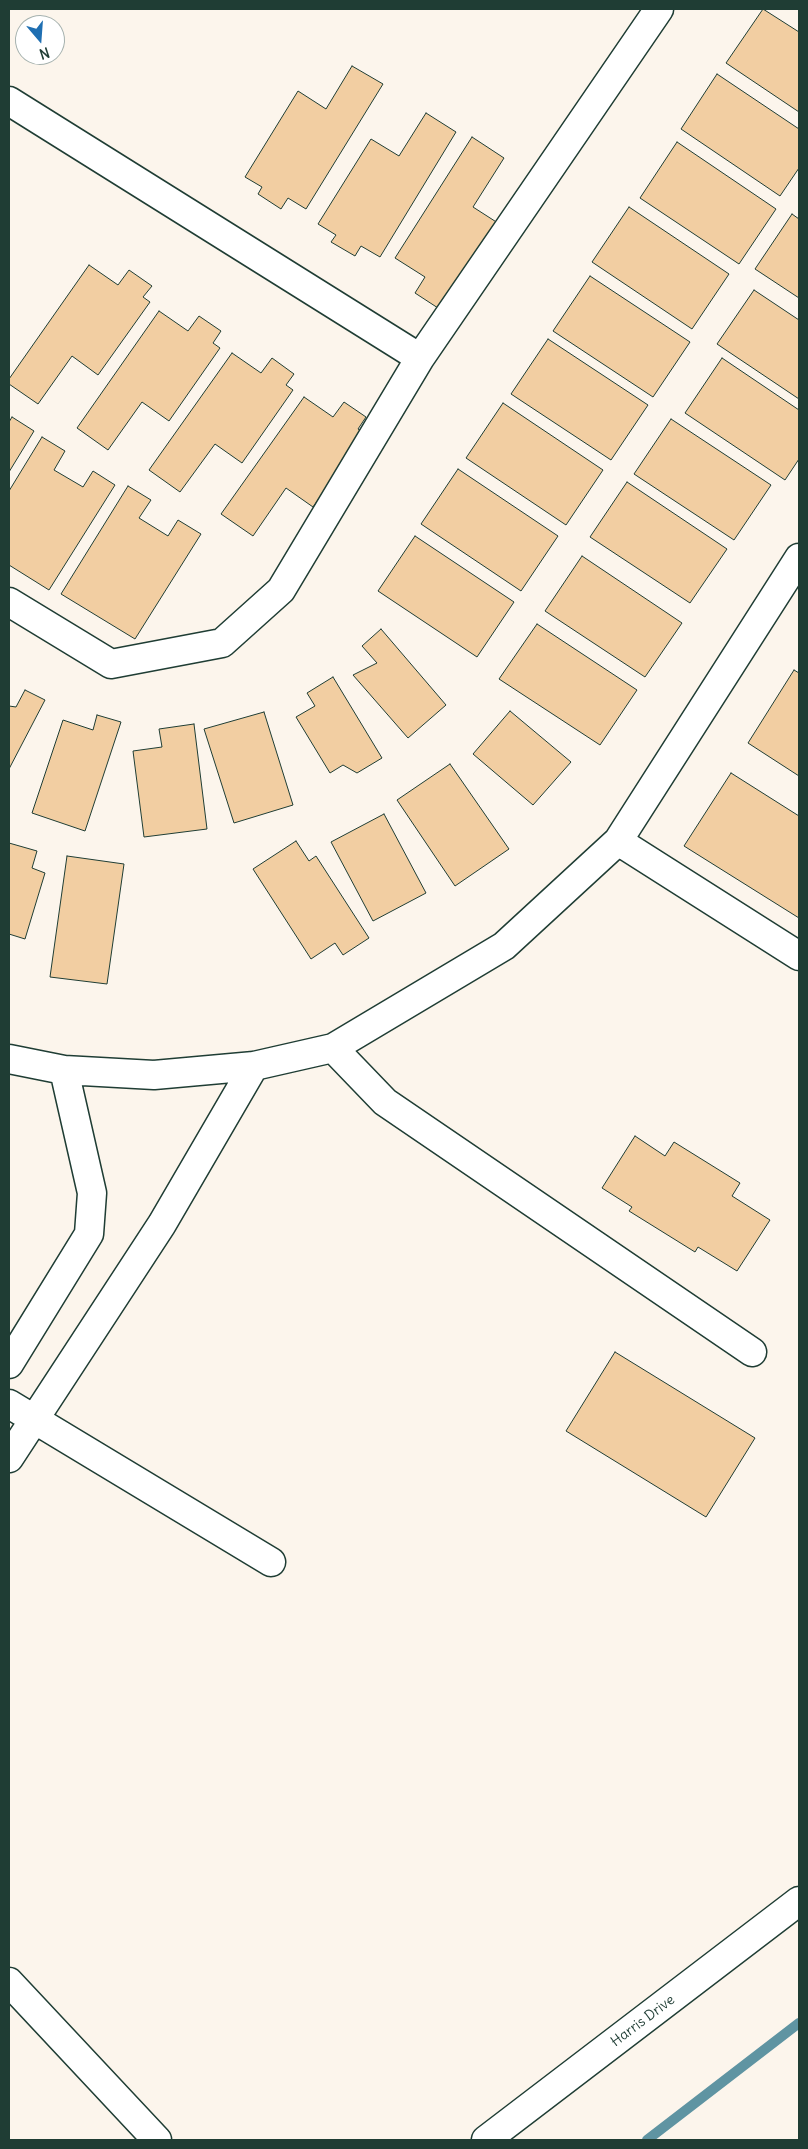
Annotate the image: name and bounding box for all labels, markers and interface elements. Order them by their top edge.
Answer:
north arrow [15,15,65,65]
text: N [37,43,52,63]
street label: Harris Drive [608,1992,678,2050]

